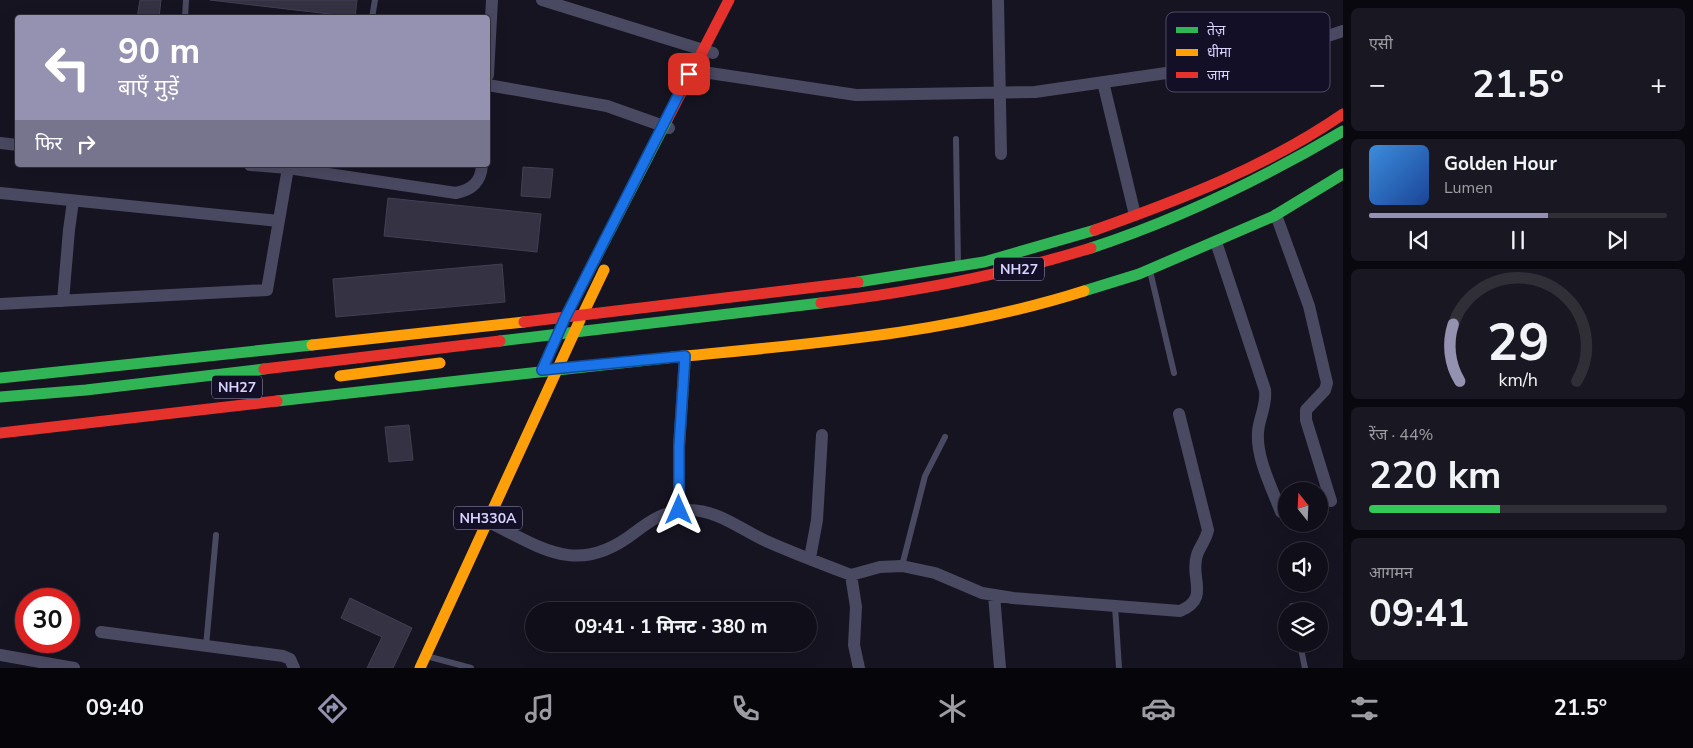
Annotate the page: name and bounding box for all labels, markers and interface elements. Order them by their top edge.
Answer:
legend [1166,12,1330,92]
text: तेज़ [1207,21,1226,40]
text: 90 m [118,28,200,75]
text: एसी [1369,33,1393,55]
icon: left [35,35,100,100]
text: धीमा [1207,43,1232,62]
pin [668,53,710,95]
text: 21.5° [1472,59,1564,110]
icon: arrive [675,60,703,88]
text: जाम [1207,66,1230,85]
text: − [1369,66,1386,104]
text: + [1650,66,1667,104]
text: बाएँ मुड़ें [118,73,179,103]
icon: right [72,130,100,158]
text: फिर [35,131,62,157]
text: Golden Hour [1444,151,1557,177]
text: Lumen [1444,177,1493,199]
icon: previous [1405,226,1433,254]
icon: pause [1504,226,1532,254]
icon: next [1603,226,1631,254]
road number: NH27 [994,258,1044,280]
text: 29 [1487,307,1549,378]
text: km/h [1498,368,1538,392]
road number: NH27 [212,376,262,398]
text: रेंज · 44% [1369,424,1433,446]
text: 220 km [1369,450,1501,501]
north arrow [1278,482,1328,532]
map controls [1278,482,1328,652]
position arrow [652,483,704,535]
road number: NH330A [454,506,522,530]
button: sound [1278,542,1328,592]
text: आगमन [1369,562,1413,584]
speed limit sign: 30 [15,588,80,653]
text: 09:41 [1369,588,1470,639]
button: layers [1278,602,1328,652]
text: 09:41 · 1 मिनट · 380 m [575,614,767,640]
icon: directions [315,691,350,726]
icon: music [522,691,557,726]
icon: phone [728,691,763,726]
icon: climate [935,691,970,726]
icon: car [1141,691,1176,726]
icon: filters [1347,691,1382,726]
text: 09:40 [86,693,144,723]
text: 21.5° [1554,693,1607,723]

